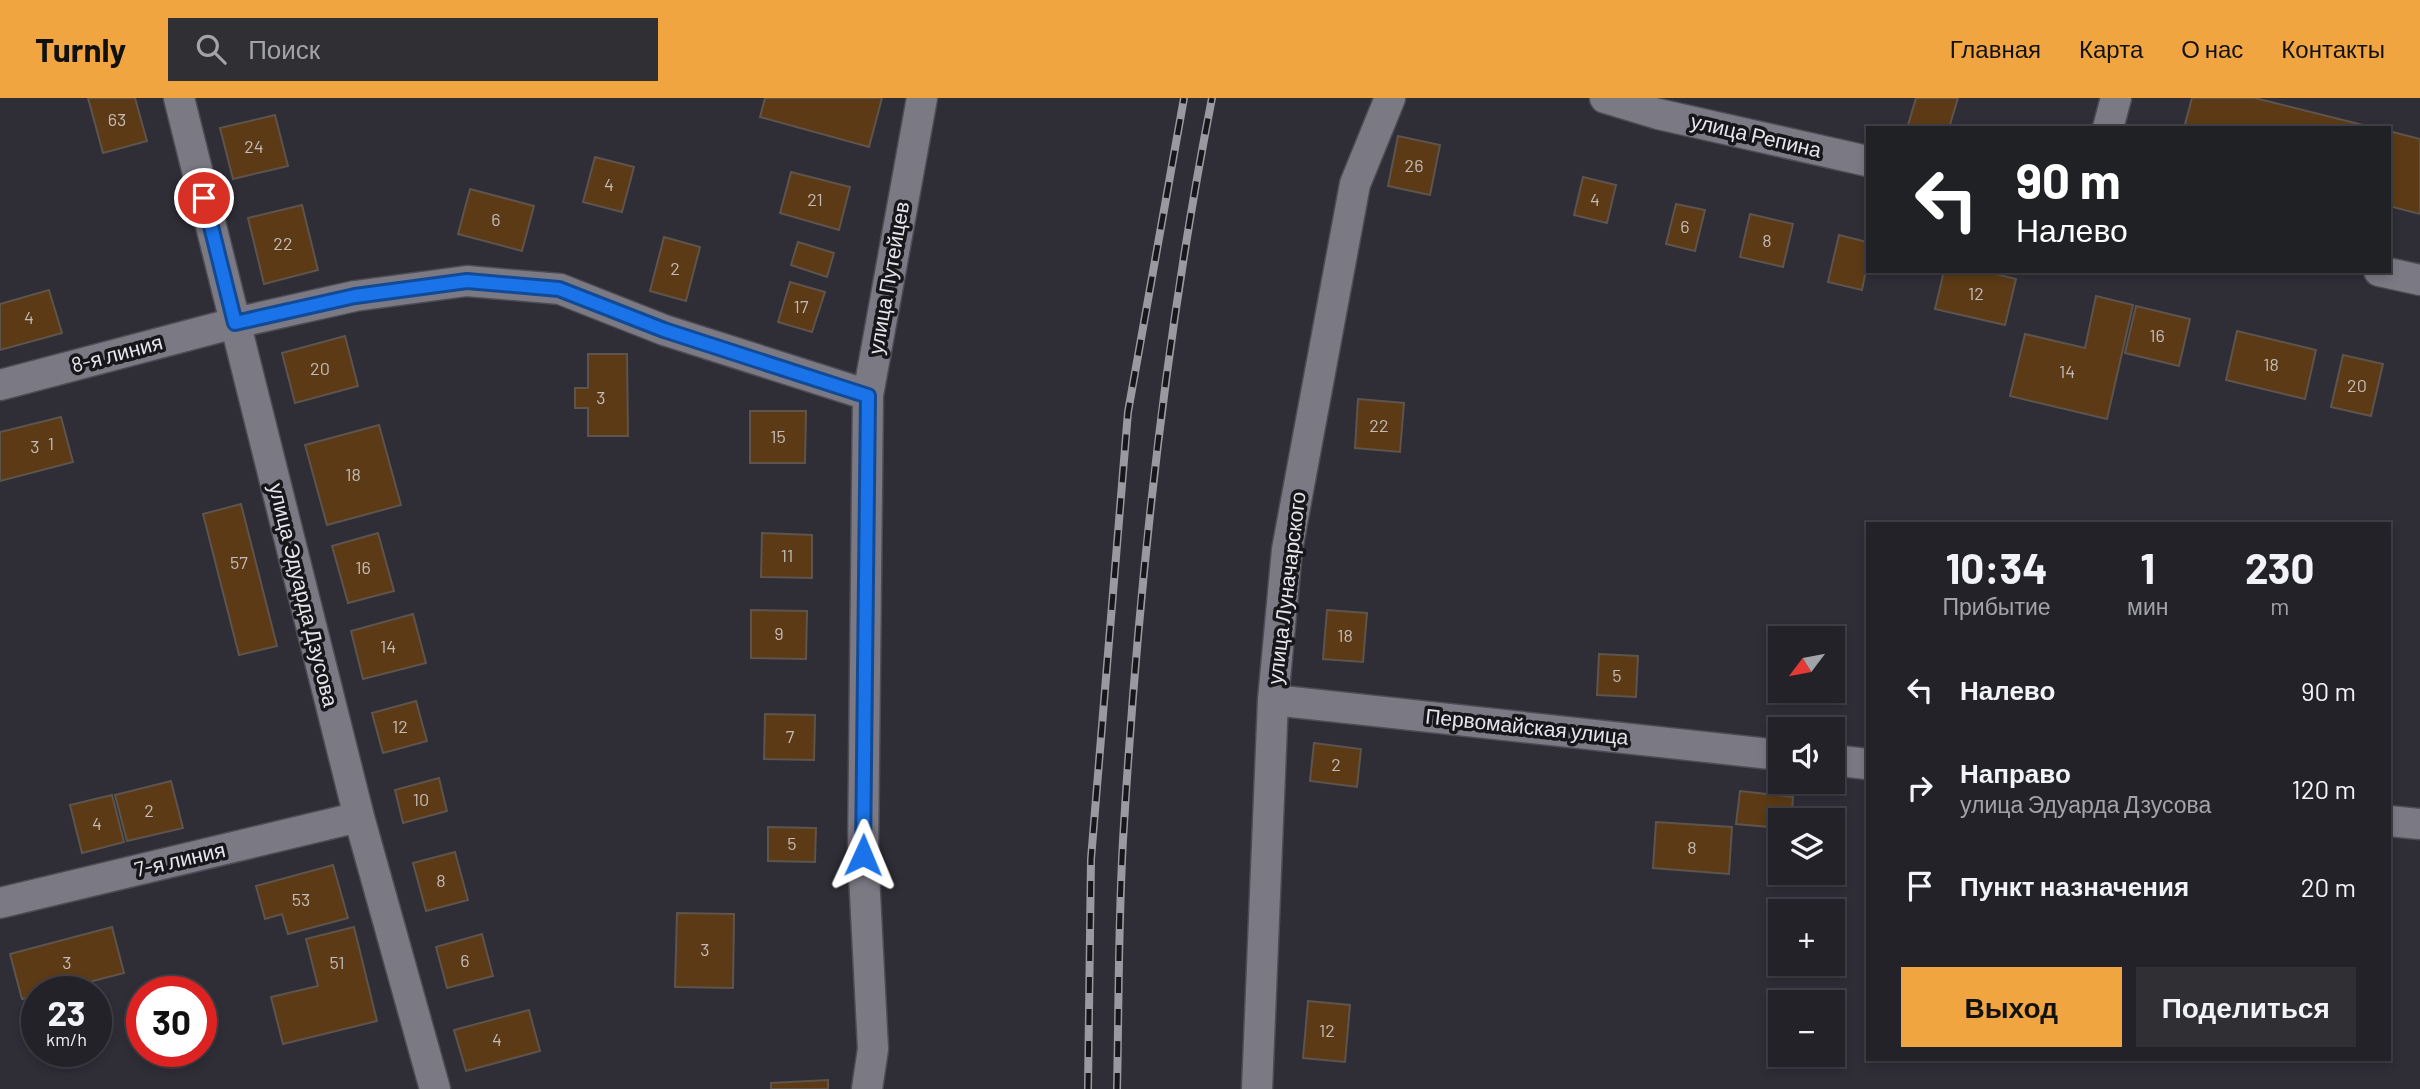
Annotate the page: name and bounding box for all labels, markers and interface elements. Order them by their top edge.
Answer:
search box [168,18,658,81]
text: Turnly [35,29,126,69]
icon: search [192,30,230,68]
text: Поиск [248,33,320,64]
text: Главная [1950,34,2041,63]
text: Карта [2079,34,2143,63]
text: О нас [2181,34,2243,63]
text: Контакты [2281,34,2385,63]
street label: улица Репина [1689,107,1824,162]
house number: 63 [108,108,126,130]
house number: 24 [244,135,264,157]
text: 90 m [2016,150,2121,209]
house number: 26 [1405,154,1423,176]
icon: left [1901,154,1992,245]
pin [174,168,234,228]
house number: 4 [604,173,614,195]
icon: arrive [185,179,223,217]
house number: 21 [807,188,823,210]
house number: 4 [1590,188,1600,210]
street label: улица Путейцев [862,199,913,356]
house number: 6 [491,208,501,230]
text: Налево [2016,210,2128,248]
house number: 6 [1680,215,1690,237]
house number: 8 [1762,229,1772,251]
house number: 22 [273,232,293,254]
house number: 2 [670,257,680,279]
house number: 12 [1968,282,1984,304]
house number: 17 [794,295,809,317]
house number: 4 [24,306,34,328]
house number: 16 [2149,324,2165,346]
street label: 8-я линия [68,328,165,377]
house number: 18 [2263,353,2279,375]
house number: 20 [310,357,330,379]
house number: 14 [2059,360,2075,382]
house number: 20 [2347,374,2367,396]
house number: 3 [596,386,606,408]
house number: 22 [1369,414,1389,436]
house number: 15 [770,425,786,447]
house number: 1 [48,432,54,454]
house number: 3 [30,435,40,457]
house number: 18 [345,463,361,485]
street label: улица Эдуарда Дзусова [265,480,344,709]
street label: улица Луначарского [1261,490,1310,686]
text: 10:34 [1945,542,2048,592]
text: 1 [2140,542,2155,592]
text: 230 [2245,542,2315,592]
house number: 11 [781,544,793,566]
house number: 57 [230,551,248,573]
house number: 16 [355,556,371,578]
text: Прибытие [1943,592,2051,620]
text: мин [2127,592,2168,620]
text: m [2270,592,2289,620]
house number: 9 [774,622,784,644]
house number: 18 [1337,624,1353,646]
north arrow [1768,626,1844,704]
map controls [1768,626,1845,1067]
house number: 14 [380,635,396,657]
house number: 5 [1612,664,1622,686]
icon: left [1901,671,1939,709]
text: Налево [1960,674,2055,705]
text: 90 m [2301,675,2356,706]
street label: Первомайская улица [1424,702,1630,749]
house number: 12 [392,715,408,737]
button: sound [1768,717,1845,794]
house number: 7 [786,725,795,747]
house number: 2 [1331,753,1341,775]
text: Направо [1960,757,2071,788]
icon: right [1901,769,1939,807]
text: 120 m [2292,773,2356,804]
house number: 10 [413,788,429,810]
text: улица Эдуарда Дзусова [1960,790,2211,818]
house number: 2 [144,799,154,821]
button: layers [1768,808,1845,885]
house number: 4 [92,812,102,834]
position arrow [826,818,900,892]
house number: 5 [787,832,797,854]
street label: 7-я линия [132,836,228,881]
house number: 8 [1687,836,1697,858]
icon: arrive [1901,867,1939,905]
house number: 8 [436,869,446,891]
text: Пункт назначения [1960,870,2189,901]
text: 20 m [2301,871,2356,902]
house number: 53 [292,888,310,910]
button: + [1768,899,1845,976]
house number: 3 [700,938,710,960]
house number: 6 [460,949,470,971]
house number: 3 [62,951,72,973]
house number: 51 [329,951,345,973]
button: Выход [1901,967,2122,1047]
button: Поделиться [2136,967,2356,1047]
speed limit sign: 30 [126,976,217,1067]
button: − [1768,990,1845,1067]
text: 23 [47,991,86,1033]
house number: 12 [1319,1019,1335,1041]
text: km/h [46,1028,87,1050]
house number: 4 [492,1028,502,1050]

